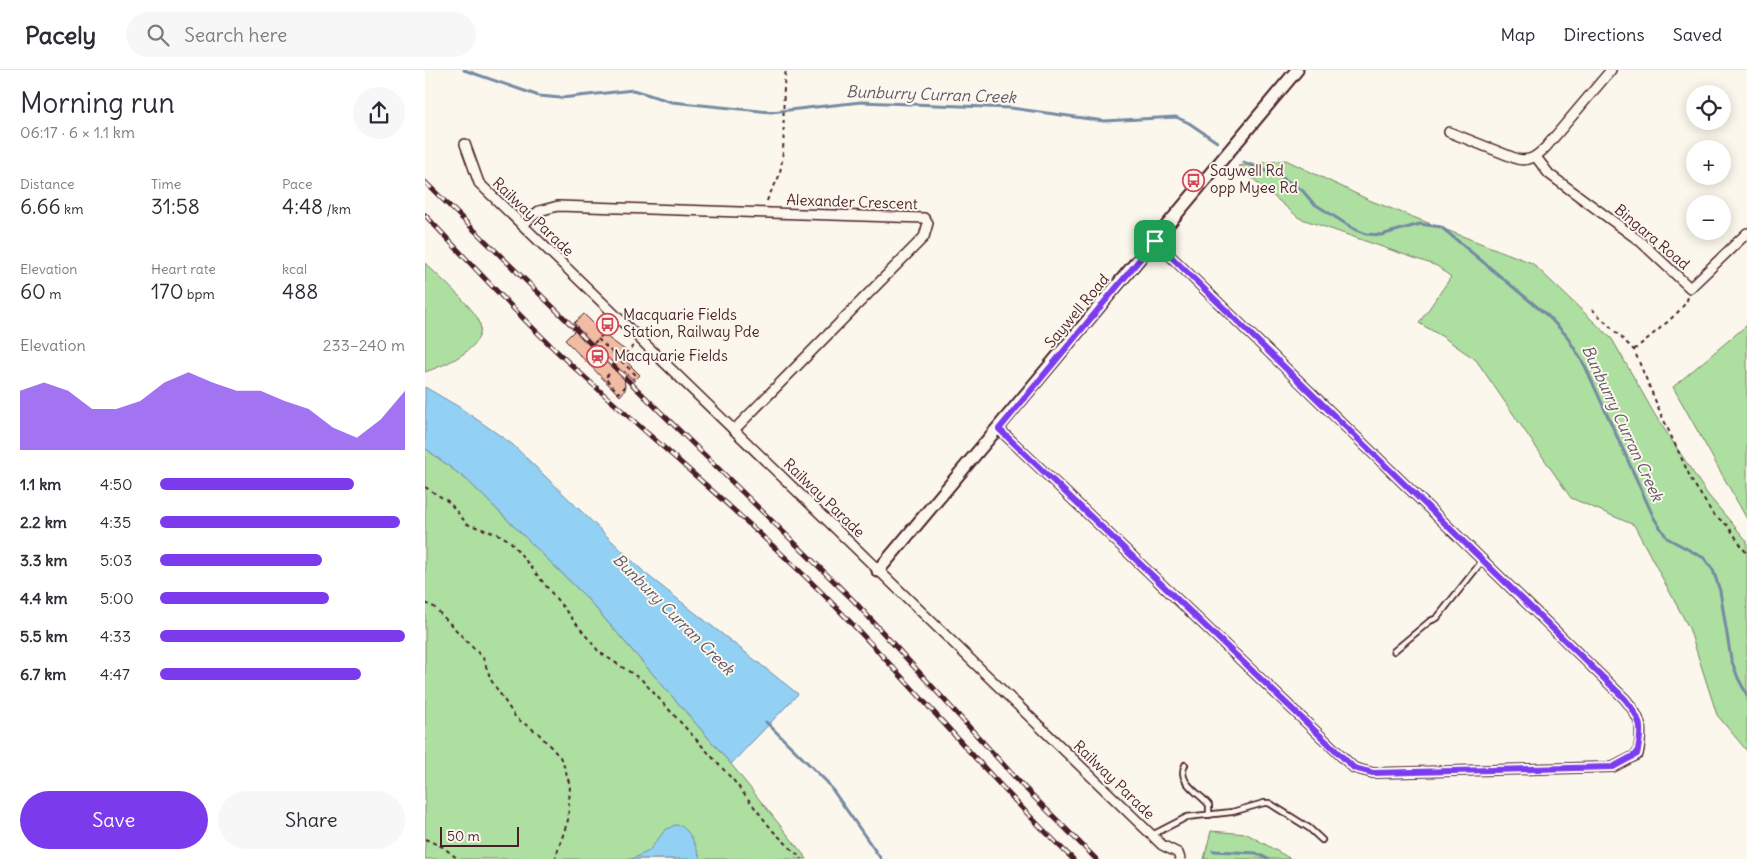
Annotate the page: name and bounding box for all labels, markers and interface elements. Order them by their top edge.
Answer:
search box [126,12,476,57]
text: Pacely [25,20,96,50]
icon: search [144,21,172,49]
text: Search here [184,23,287,47]
text: Map [1500,23,1535,46]
text: Directions [1563,23,1645,46]
text: Saved [1673,23,1722,46]
water label: Bunburry Curran Creek [846,81,1018,107]
text: Morning run [20,85,175,121]
map controls [1686,85,1731,240]
button: locate [1686,85,1731,130]
button: share [353,87,405,139]
text: 06:17 · 6 × 1.1 km [20,122,135,142]
button: + [1686,140,1731,185]
place label: Saywell Rd opp Myee Rd [1210,161,1298,197]
bus stop icon: Saywell Rd opp Myee Rd [1182,168,1206,192]
street label: Railway Parade [489,173,578,260]
text: Distance [20,175,75,193]
text: Time [151,175,181,193]
text: Pace [282,175,312,193]
street label: Alexander Crescent [786,190,918,213]
text: 6.66 [20,193,61,220]
text: 31:58 [151,193,200,220]
text: 4:48 [282,193,323,220]
button: − [1686,195,1731,240]
text: km [61,200,83,218]
text: /km [323,200,351,218]
street label: Bingara Road [1611,200,1694,274]
pin [1134,220,1176,262]
icon: arrive [1141,227,1169,255]
text: Elevation [20,260,77,278]
text: Heart rate [151,260,216,278]
text: kcal [282,260,307,278]
street label: Saywell Road [1040,270,1113,352]
text: 60 [20,278,46,305]
text: 170 [151,278,183,305]
text: 488 [282,278,318,305]
text: m [46,285,62,303]
text: bpm [183,285,215,303]
place label: Macquarie Fields Station, Railway Pde [623,305,760,341]
bus stop icon: Macquarie Fields Station, Railway Pde [595,312,619,336]
text: Elevation [20,335,86,355]
text: 233–240 m [323,335,405,355]
water label: Bunburry Curran Creek [1578,342,1669,506]
station icon: Macquarie Fields [586,344,610,368]
place label: Macquarie Fields [614,346,728,365]
street label: Railway Parade [780,454,869,541]
text: 1.1 km [20,474,61,494]
text: 4:50 [100,474,133,494]
text: 2.2 km [20,512,67,532]
text: 4:35 [100,512,131,532]
water label: Bunbury Curran Creek [609,549,740,680]
text: 3.3 km [20,550,68,570]
text: 5:03 [100,550,132,570]
text: 4.4 km [20,588,68,608]
text: 5:00 [100,588,134,608]
text: 5.5 km [20,626,68,646]
text: 4:33 [100,626,131,646]
text: 6.7 km [20,664,66,684]
text: 4:47 [100,664,130,684]
street label: Railway Parade [1070,736,1159,823]
button: Save [20,791,208,849]
button: Share [218,791,405,849]
scale bar [440,824,519,847]
text: 50 m [447,827,480,845]

